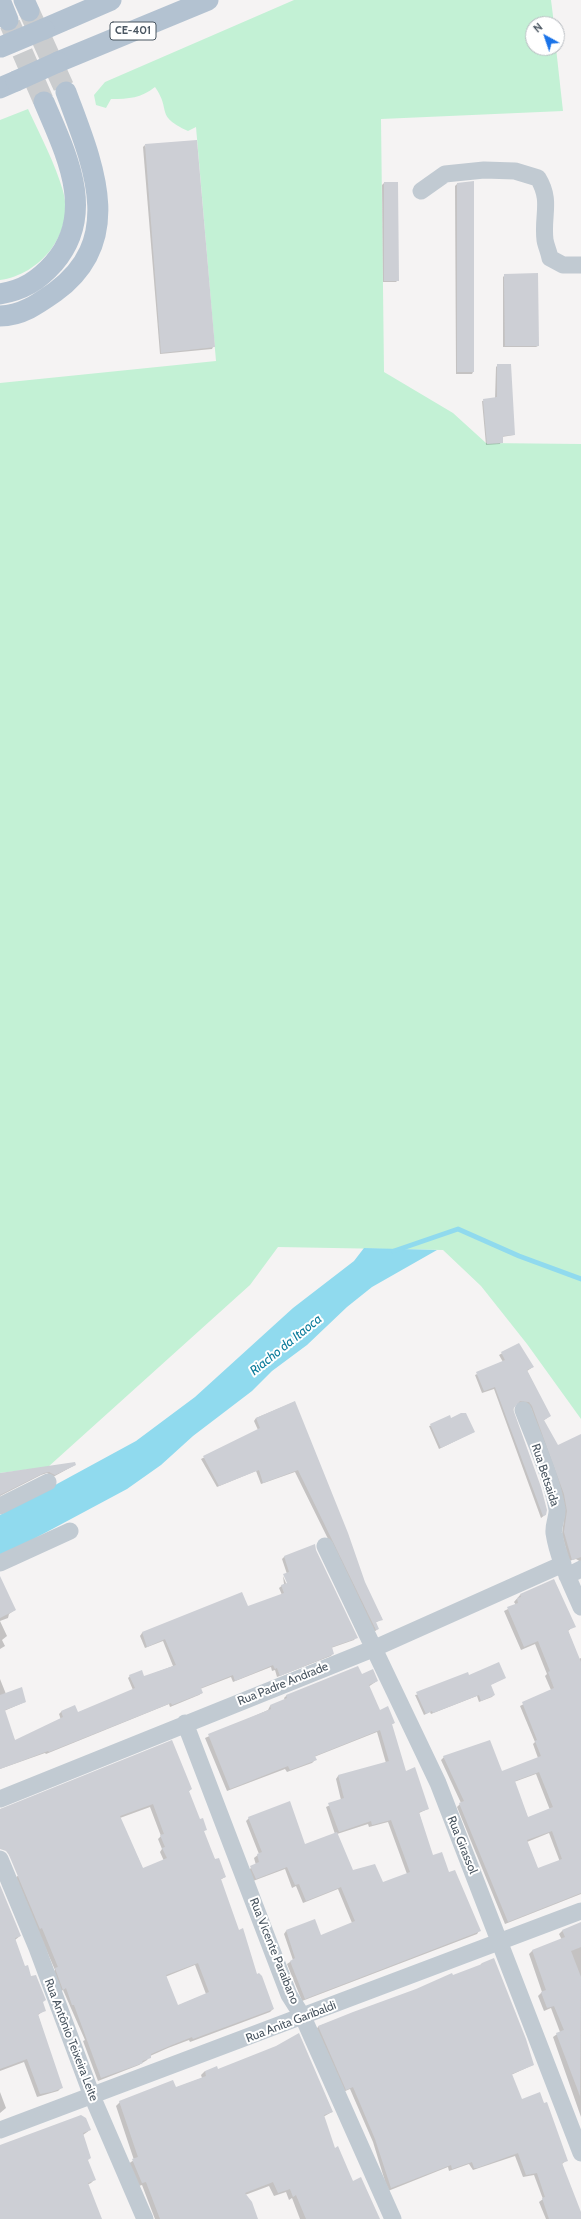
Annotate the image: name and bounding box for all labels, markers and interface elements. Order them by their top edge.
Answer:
north arrow [525,16,565,56]
text: N [530,20,545,35]
road number: CE-401 [110,22,156,40]
water label: Riacho da Itaoca [247,1311,325,1379]
street label: Rua Betsaida [528,1442,562,1508]
street label: Rua Padre Andrade [236,1659,330,1709]
street label: Rua Girassol [444,1814,480,1876]
street label: Rua Vicente Paraibano [246,1896,302,2006]
street label: Rua Antônio Teixeira Leite [41,1977,101,2103]
street label: Rua Anita Garibaldi [244,1998,338,2046]

